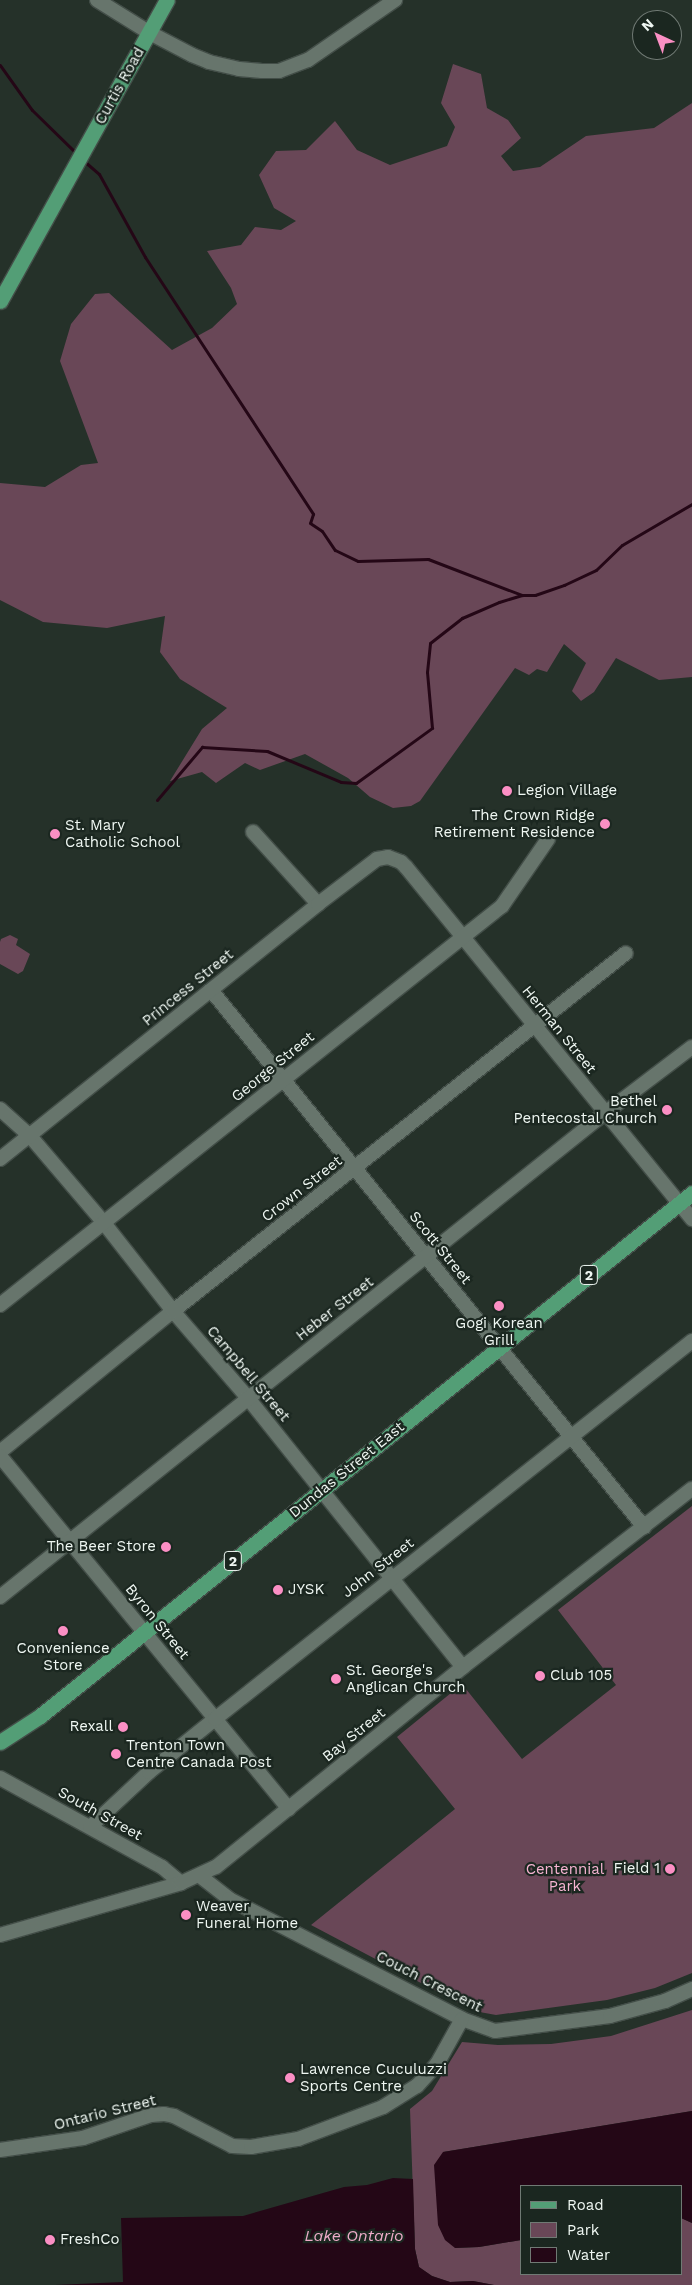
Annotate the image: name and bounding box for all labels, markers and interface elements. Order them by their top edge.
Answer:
north arrow [632,10,682,60]
text: N [638,15,657,34]
street label: Curtis Road [91,44,149,128]
place label: Legion Village [517,782,618,800]
marker: Legion Village [501,785,513,797]
place label: The Crown Ridge Retirement Residence [434,806,595,841]
place label: St. Mary Catholic School [65,816,180,851]
marker: The Crown Ridge Retirement Residence [599,818,611,830]
marker: St. Mary Catholic School [49,828,61,840]
street label: Princess Street [139,946,237,1030]
street label: Herman Street [518,982,600,1078]
street label: George Street [228,1028,318,1106]
place label: Bethel Pentecostal Church [513,1092,657,1127]
marker: Bethel Pentecostal Church [661,1104,673,1116]
street label: Crown Street [258,1152,346,1226]
street label: Scott Street [405,1208,475,1288]
road number: 2 [579,1264,599,1286]
street label: Heber Street [292,1273,378,1345]
marker: Gogi Korean Grill [493,1300,505,1312]
place label: Gogi Korean Grill [455,1314,543,1349]
street label: Campbell Street [203,1322,293,1426]
street label: Dundas Street East [286,1418,408,1522]
street label: John Street [338,1534,418,1602]
place label: The Beer Store [46,1538,156,1556]
marker: The Beer Store [160,1541,172,1553]
road number: 2 [223,1550,243,1572]
street label: Byron Street [121,1581,193,1663]
place label: JYSK [288,1581,324,1599]
marker: JYSK [272,1584,284,1596]
marker: Convenience Store [57,1625,69,1637]
place label: Convenience Store [16,1639,110,1674]
place label: St. George's Anglican Church [346,1661,465,1696]
place label: Club 105 [550,1667,613,1685]
marker: Club 105 [534,1670,546,1682]
marker: St. George's Anglican Church [330,1673,342,1685]
street label: Bay Street [319,1704,389,1766]
place label: Rexall [69,1718,113,1736]
marker: Rexall [117,1721,129,1733]
place label: Trenton Town Centre Canada Post [126,1736,272,1771]
marker: Trenton Town Centre Canada Post [110,1748,122,1760]
street label: South Street [55,1783,145,1845]
park label: Centennial Park [526,1860,604,1895]
place label: Field 1 [613,1860,660,1878]
marker: Field 1 [664,1863,676,1875]
place label: Weaver Funeral Home [196,1897,299,1932]
marker: Weaver Funeral Home [180,1909,192,1921]
street label: Couch Crescent [373,1948,485,2016]
place label: Lawrence Cuculuzzi Sports Centre [300,2060,447,2095]
marker: Lawrence Cuculuzzi Sports Centre [284,2072,296,2084]
street label: Ontario Street [52,2092,158,2134]
legend [520,2185,682,2275]
text: Road [567,2196,604,2214]
text: Park [567,2221,599,2239]
water label: Lake Ontario [304,2226,404,2246]
place label: FreshCo [60,2231,119,2249]
marker: FreshCo [44,2234,56,2246]
text: Water [567,2246,610,2264]

